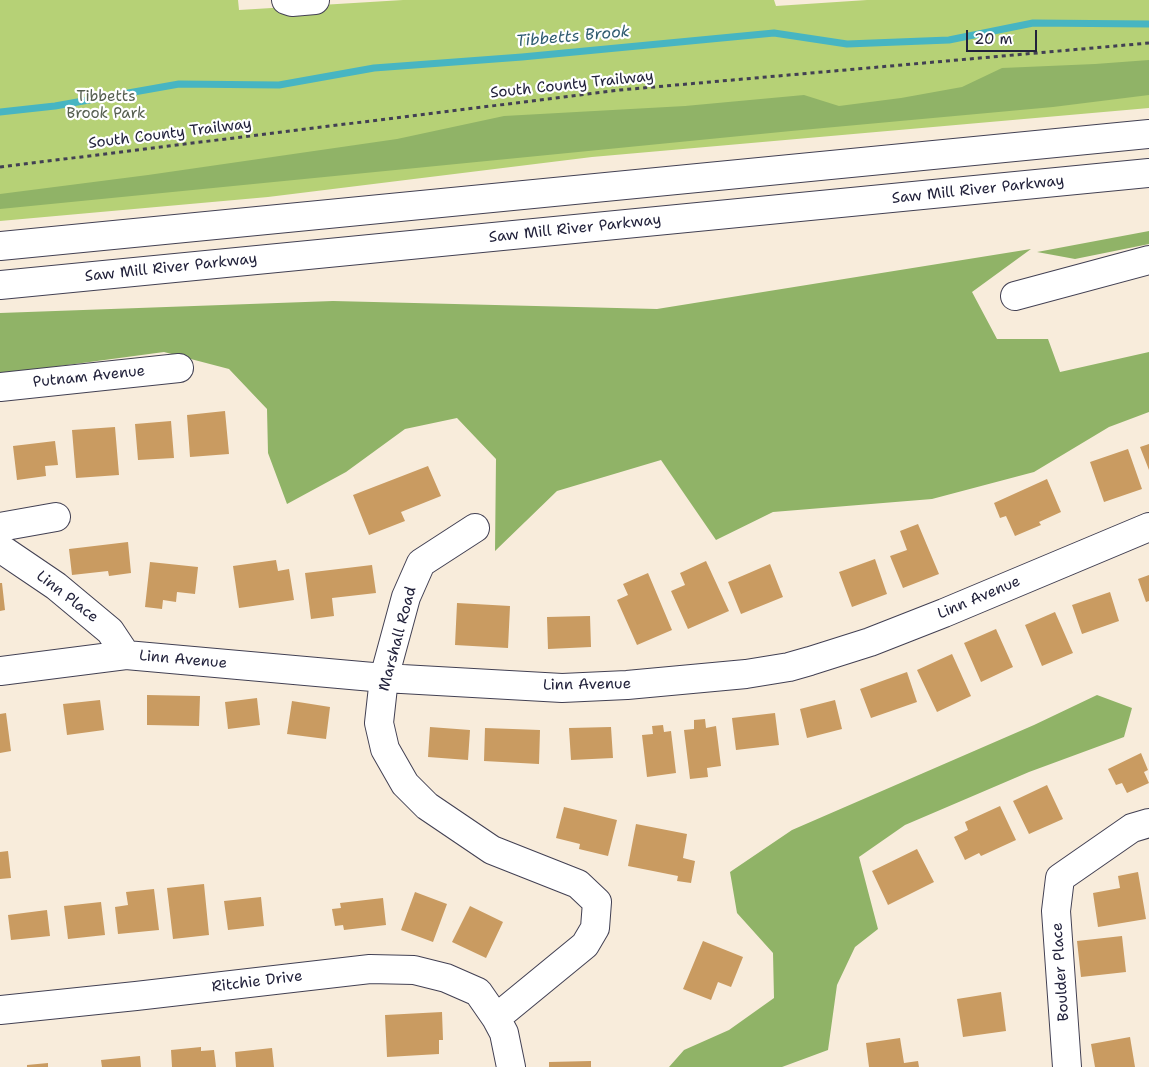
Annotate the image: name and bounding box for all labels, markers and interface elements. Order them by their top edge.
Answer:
scale bar [969,20,1040,52]
water label: Tibbetts Brook [515,22,631,52]
text: 20 m [974,29,1013,49]
street label: South County Trailway [489,67,655,103]
park label: Tibbetts Brook Park [66,88,146,123]
street label: South County Trailway [87,115,253,153]
street label: Saw Mill River Parkway [891,172,1065,208]
street label: Saw Mill River Parkway [488,211,662,247]
street label: Saw Mill River Parkway [84,250,258,286]
street label: Putnam Avenue [32,362,146,392]
street label: Linn Place [32,567,102,627]
street label: Linn Avenue [935,572,1023,624]
street label: Marshall Road [375,585,421,693]
street label: Linn Avenue [138,647,228,673]
street label: Linn Avenue [543,675,631,695]
street label: Boulder Place [1049,922,1073,1022]
street label: Ritchie Drive [211,968,303,996]

